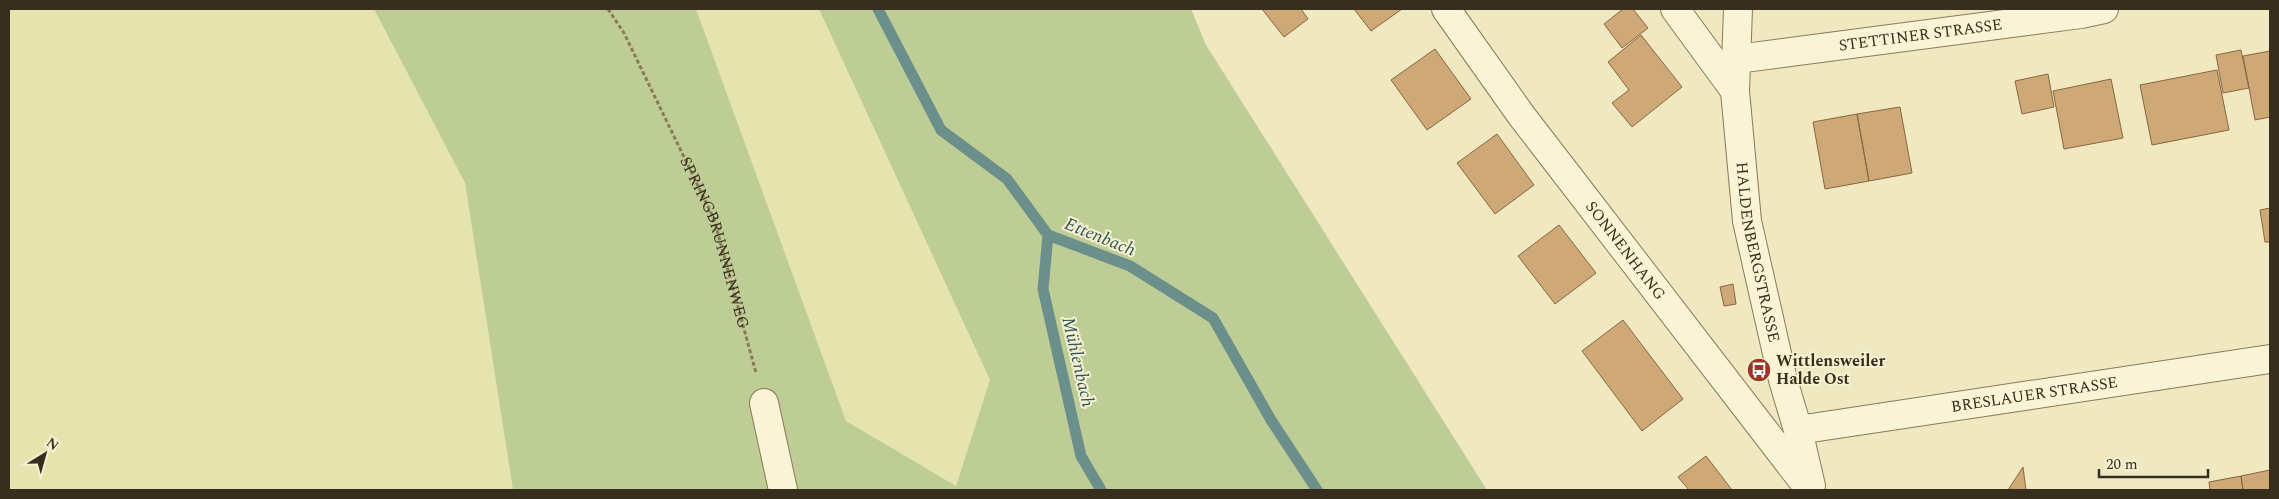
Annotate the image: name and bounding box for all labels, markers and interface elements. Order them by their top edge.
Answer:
street label: STETTINER STRASSE [1837,12,2004,58]
street label: SPRINGBRUNNENWEG [674,153,755,331]
street label: HALDENBERGSTRASSE [1730,161,1786,345]
street label: SONNENHANG [1579,196,1672,305]
water label: Ettenbach [1060,211,1140,263]
water label: Mühlenbach [1055,314,1101,410]
place label: Wittlensweiler Halde Ost [1776,349,1885,391]
bus stop icon: Wittlensweiler Halde Ost [1746,357,1772,383]
street label: BRESLAUER STRASSE [1949,370,2119,419]
north arrow [20,429,70,479]
text: N [42,432,63,456]
scale bar [2099,446,2208,478]
text: 20 m [2106,453,2138,476]

